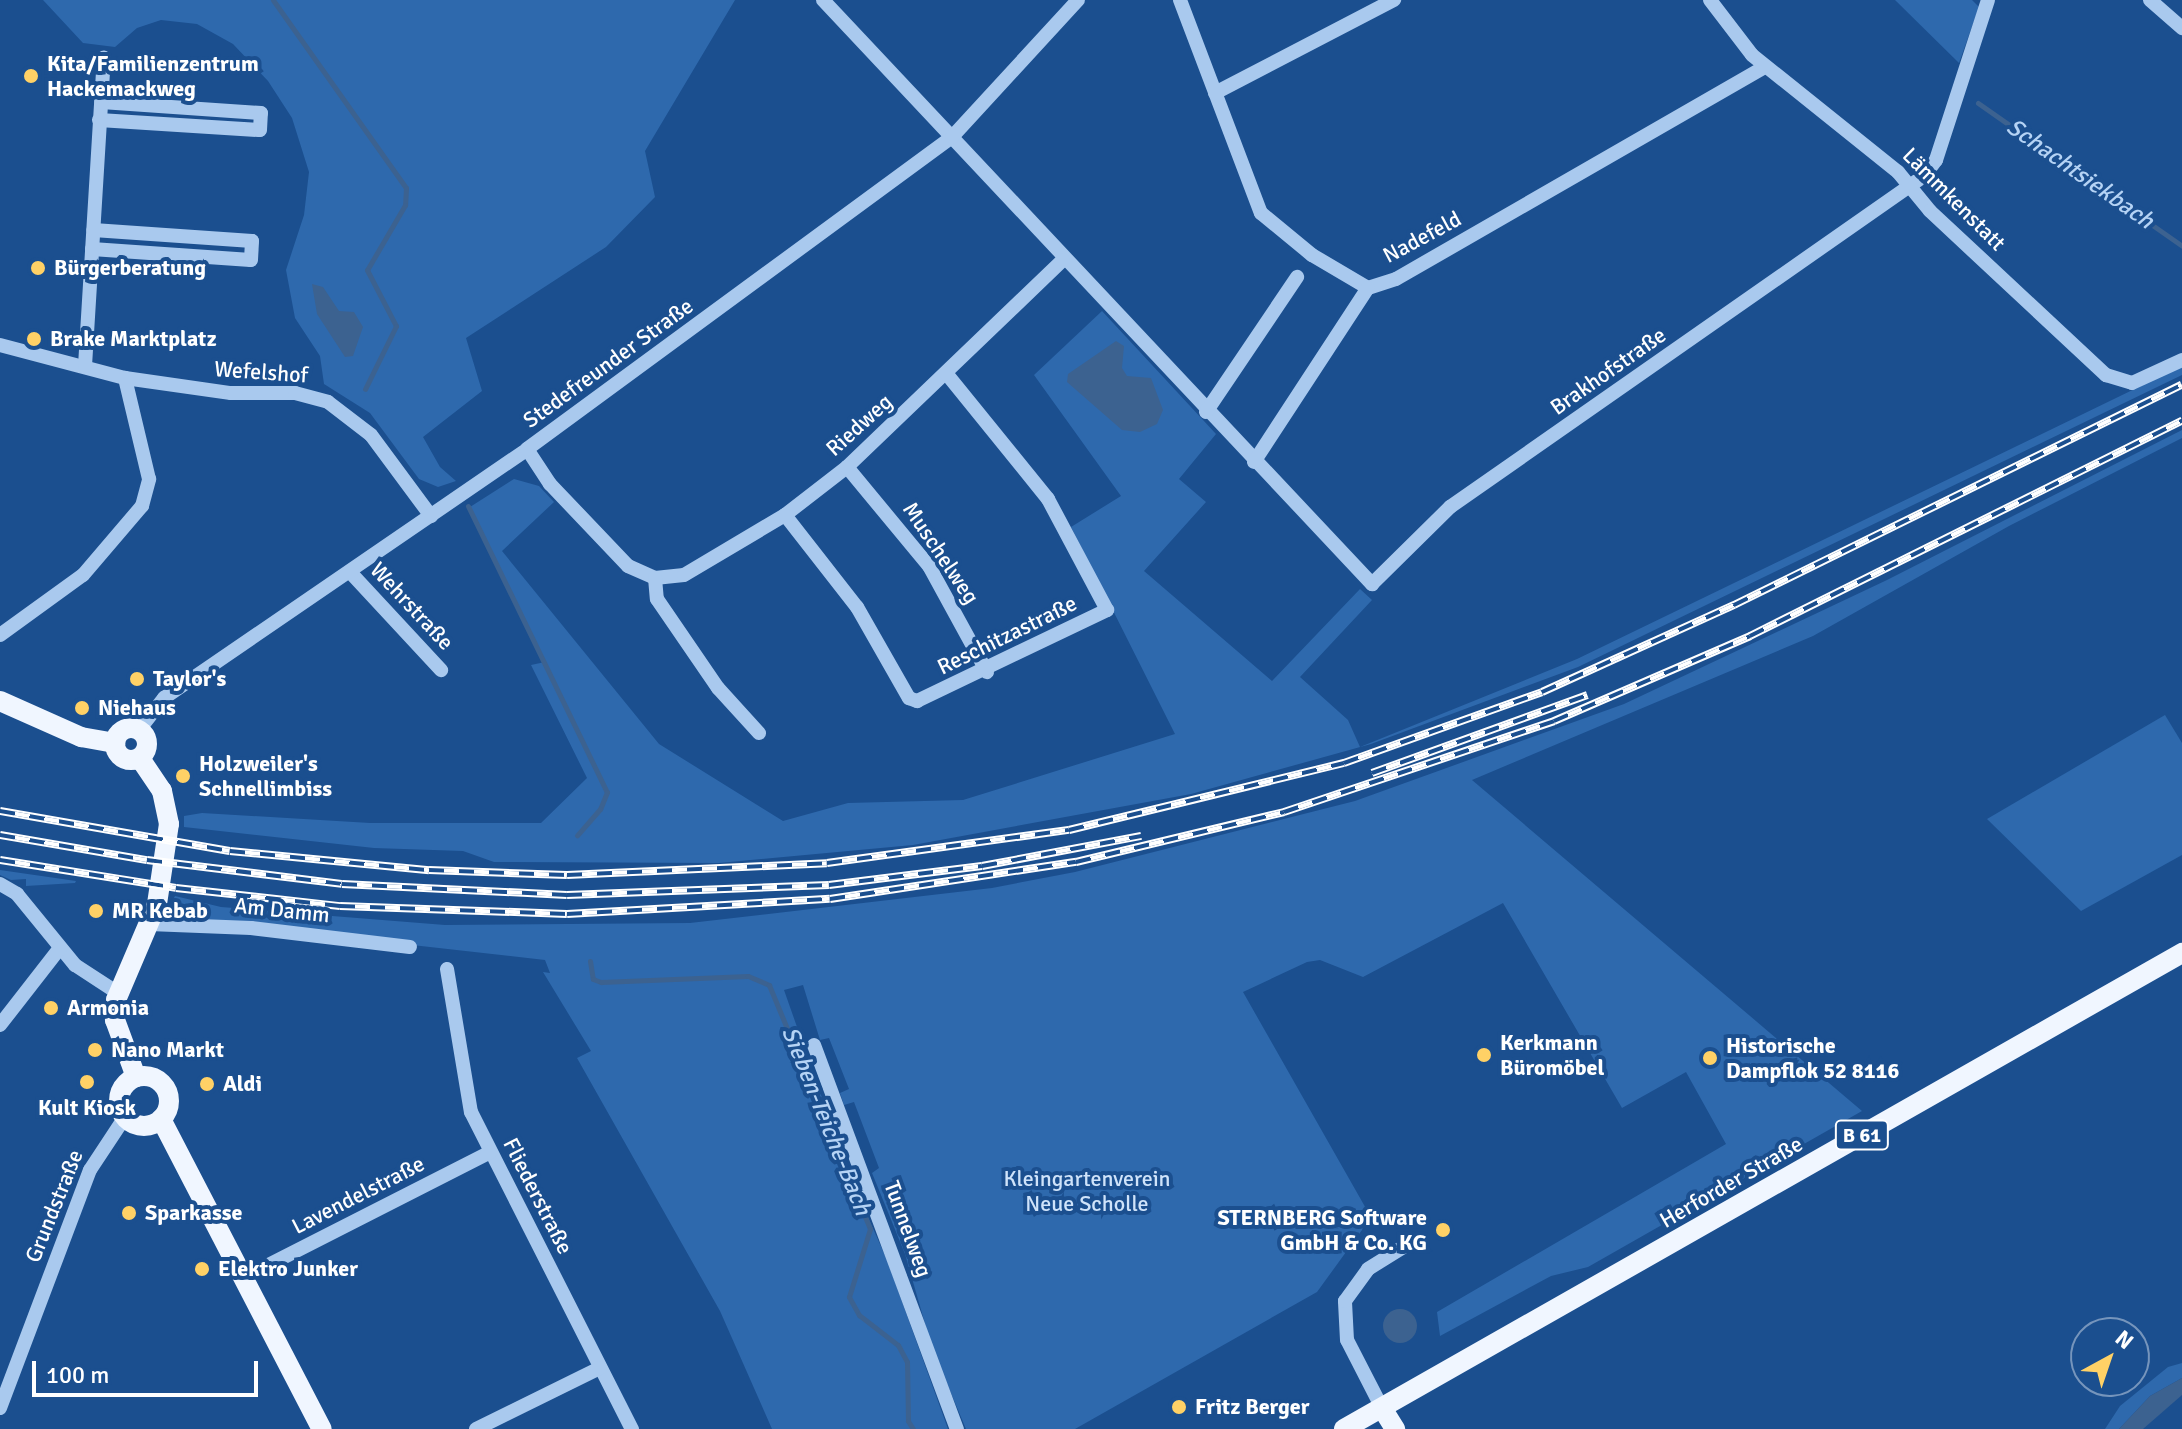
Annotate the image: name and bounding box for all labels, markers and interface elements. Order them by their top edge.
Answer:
place label: Kita/Familienzentrum Hackemackweg [47,50,259,102]
marker: Kita/Familienzentrum Hackemackweg [22,67,40,85]
water label: Schachtsiekbach [2001,113,2159,235]
street label: Lämmkenstatt [1897,142,2011,256]
street label: Nadefeld [1378,205,1466,269]
place label: Bürgerberatung [54,255,206,281]
marker: Bürgerberatung [29,259,47,277]
street label: Stedefreunder Straße [518,293,698,433]
street label: Brakhofstraße [1545,321,1671,421]
place label: Brake Marktplatz [50,326,217,352]
marker: Brake Marktplatz [25,330,43,348]
street label: Wefelshof [213,356,309,388]
street label: Riedweg [820,388,898,462]
street label: Muschelweg [897,497,985,609]
street label: Wehrstraße [365,557,459,655]
street label: Reschitzastraße [933,590,1081,680]
place label: Taylor's [153,666,226,692]
marker: Taylor's [128,670,146,688]
place label: Niehaus [98,695,176,721]
marker: Niehaus [73,699,91,717]
place label: Holzweiler's Schnellimbiss [199,750,332,802]
marker: Holzweiler's Schnellimbiss [174,767,192,785]
street label: Am Damm [233,892,331,928]
place label: MR Kebab [112,898,208,924]
marker: MR Kebab [87,902,105,920]
place label: Armonia [67,995,149,1021]
marker: Armonia [42,999,60,1017]
water label: Sieben-Teiche-Bach [775,1022,877,1220]
place label: Kerkmann Büromöbel [1500,1029,1604,1080]
place label: Historische Dampflok 52 8116 [1726,1032,1899,1084]
place label: Nano Markt [111,1037,224,1063]
marker: Nano Markt [86,1041,104,1059]
marker: Kerkmann Büromöbel [1475,1046,1493,1064]
marker: Historische Dampflok 52 8116 [1701,1049,1719,1067]
place label: Aldi [223,1071,262,1097]
marker: Kult Kiosk [78,1073,96,1091]
marker: Aldi [198,1075,216,1093]
place label: Kult Kiosk [38,1095,136,1121]
road number: B 61 [1834,1119,1890,1151]
street label: Herforder Straße [1655,1130,1807,1234]
street label: Fliederstraße [497,1134,579,1258]
street label: Grundstraße [19,1146,89,1266]
street label: Lavendelstraße [287,1150,429,1240]
park label: Kleingartenverein Neue Scholle [1003,1165,1171,1216]
street label: Tunnelweg [878,1177,938,1281]
place label: Sparkasse [145,1200,242,1226]
marker: Sparkasse [120,1204,138,1222]
place label: STERNBERG Software GmbH & Co. KG [1218,1204,1427,1256]
marker: STERNBERG Software GmbH & Co. KG [1434,1221,1452,1239]
place label: Elektro Junker [218,1256,358,1282]
marker: Elektro Junker [193,1260,211,1278]
north arrow [2070,1317,2150,1397]
text: N [2110,1325,2139,1355]
scale bar [36,1345,262,1395]
text: 100 m [46,1360,109,1390]
place label: Fritz Berger [1195,1394,1309,1420]
marker: Fritz Berger [1170,1398,1188,1416]

